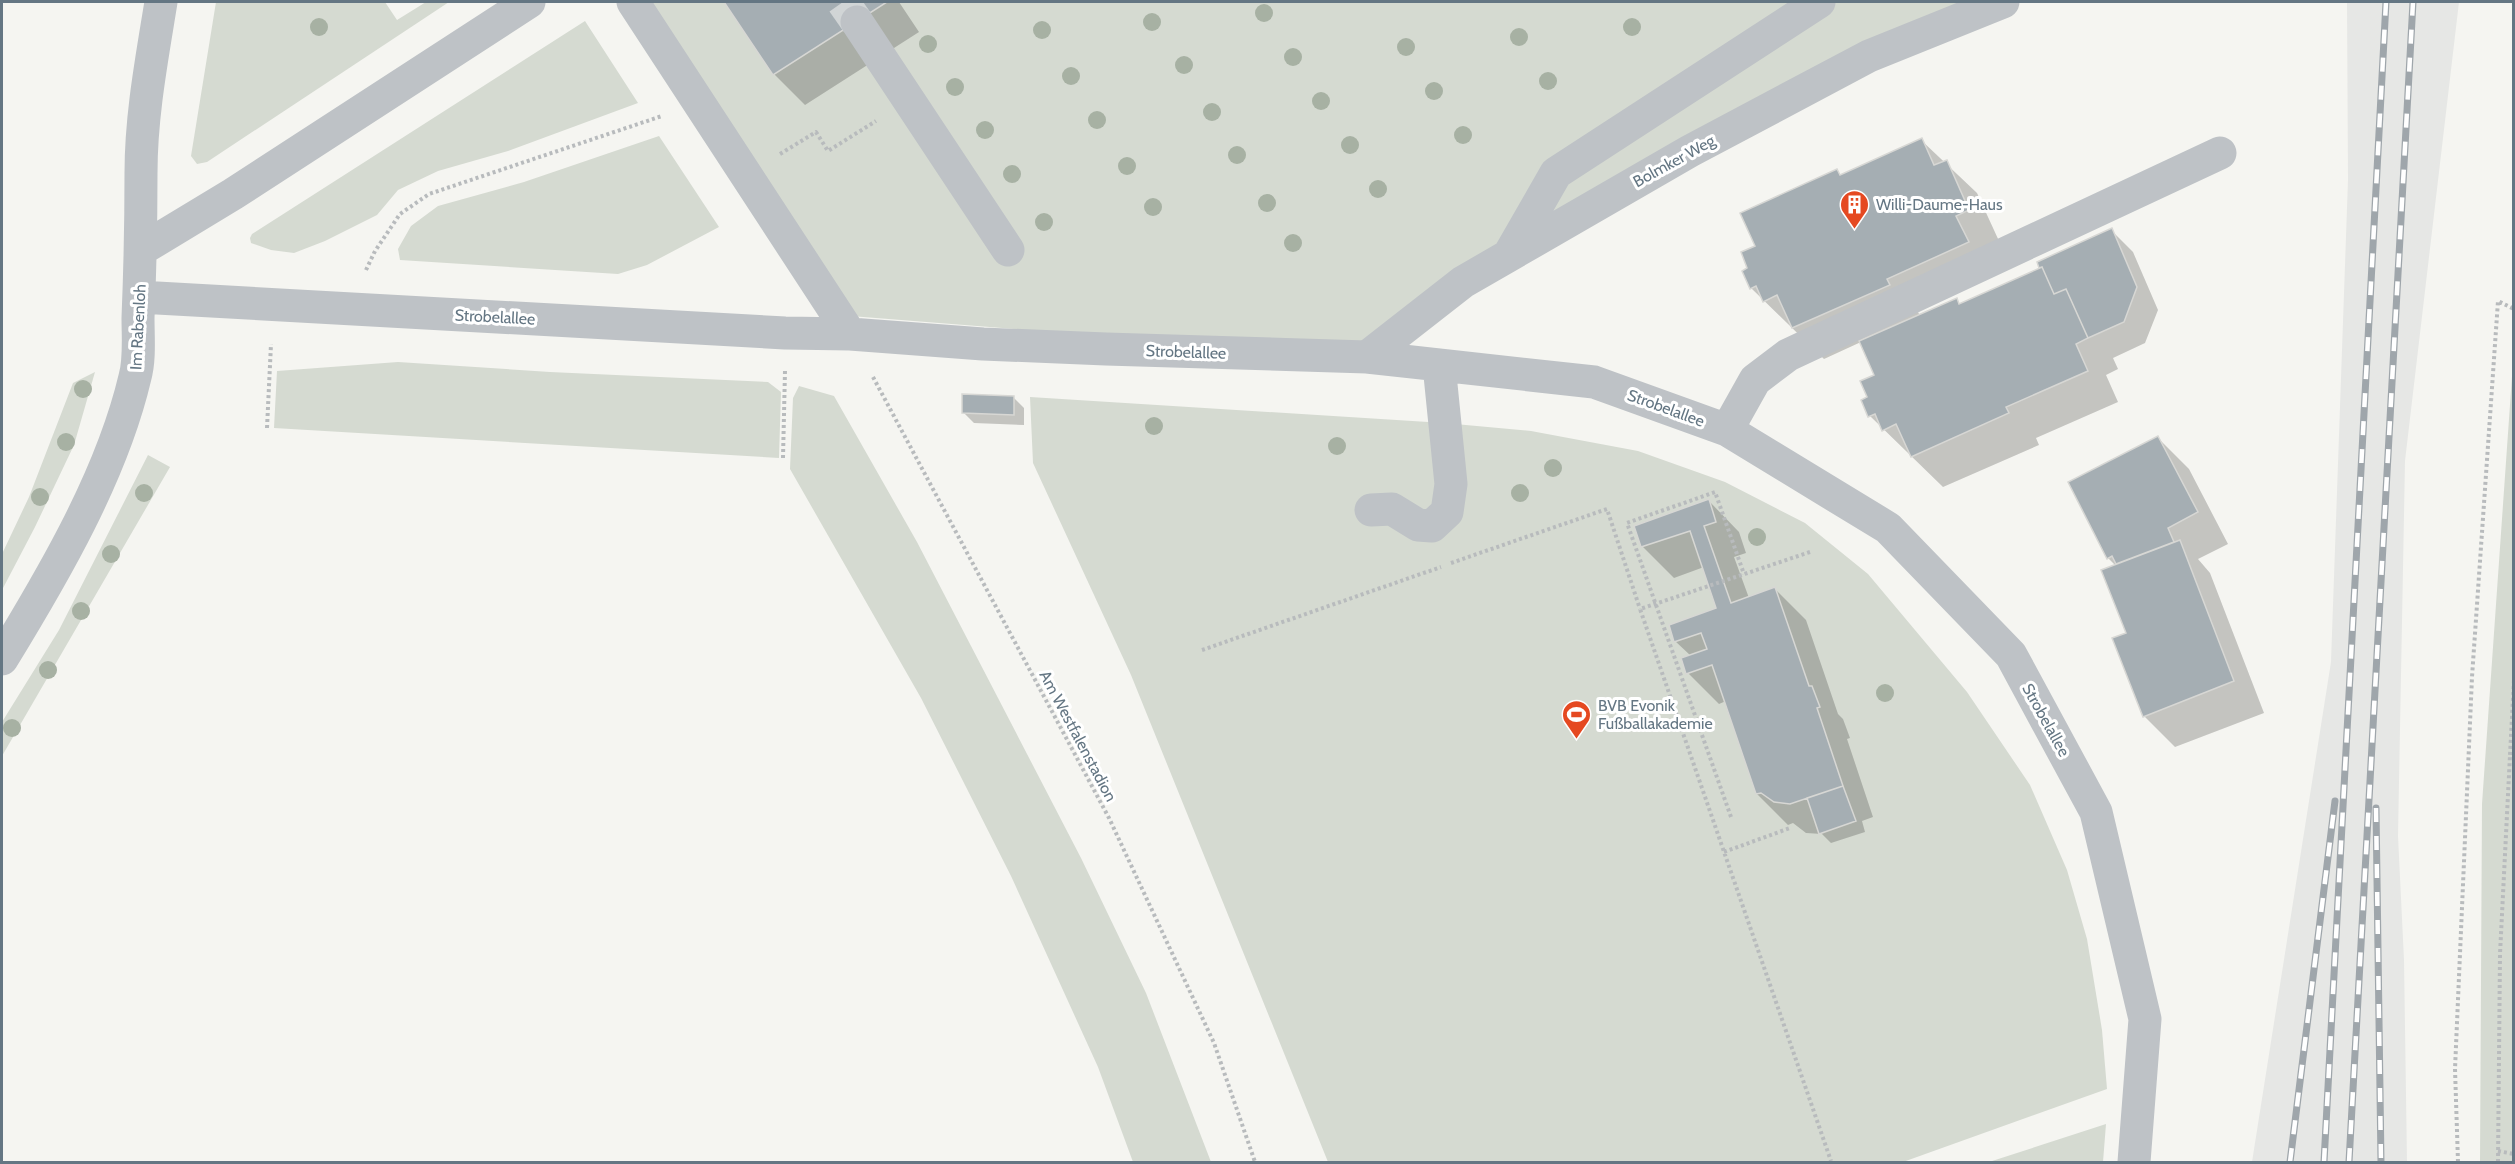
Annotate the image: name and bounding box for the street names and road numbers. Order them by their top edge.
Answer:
street label: Bolmker Weg [1630,130,1719,191]
street label: Im Rabenloh [126,284,150,370]
street label: Strobelallee [454,305,536,329]
street label: Strobelallee [1145,341,1227,363]
street label: Strobelallee [1625,385,1707,431]
street label: Am Westfalenstadion [1035,667,1121,805]
street label: Strobelallee [2018,680,2074,760]

